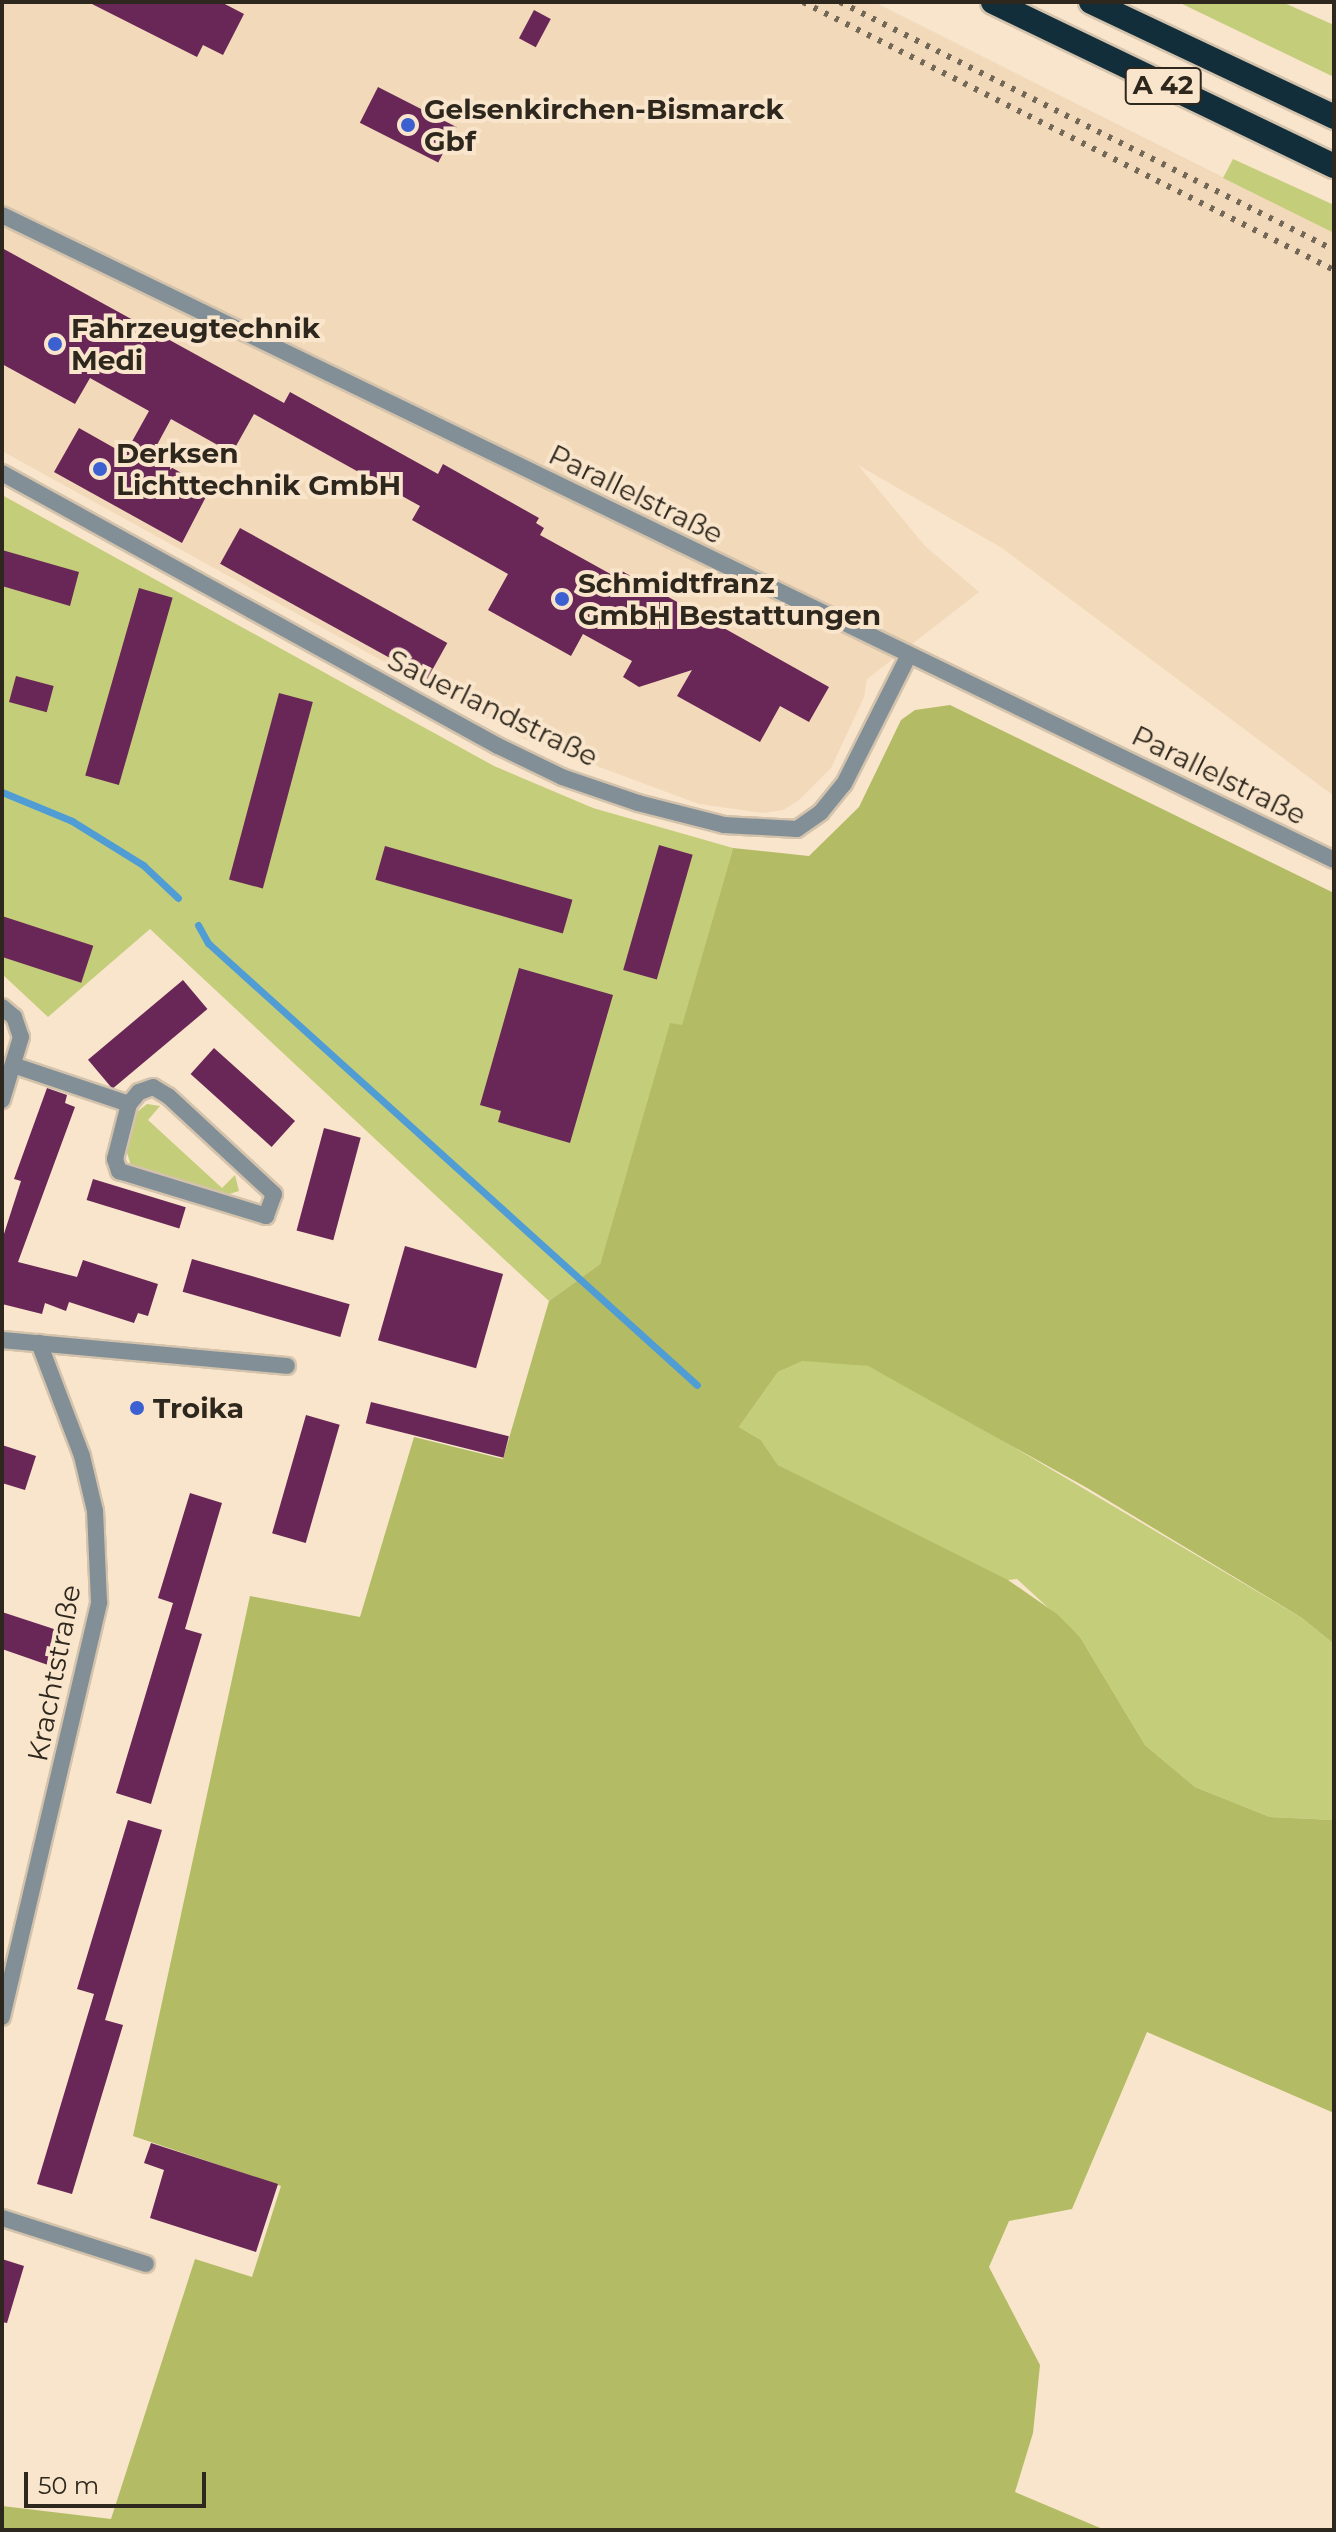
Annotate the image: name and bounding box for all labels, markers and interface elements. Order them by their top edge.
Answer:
road number: A 42 [1123,64,1203,108]
place label: Gelsenkirchen-Bismarck Gbf [424,92,784,158]
marker: Gelsenkirchen-Bismarck Gbf [399,116,417,134]
place label: Fahrzeugtechnik Medi [71,311,320,377]
marker: Fahrzeugtechnik Medi [46,335,64,353]
place label: Derksen Lichttechnik GmbH [116,436,401,502]
street label: Parallelstraße [543,437,729,551]
marker: Derksen Lichttechnik GmbH [91,460,109,478]
place label: Schmidtfranz GmbH Bestattungen [578,566,881,632]
marker: Schmidtfranz GmbH Bestattungen [553,590,571,608]
street label: Sauerlandstraße [382,643,604,773]
street label: Parallelstraße [1126,718,1312,832]
place label: Troika [153,1391,244,1425]
marker: Troika [128,1399,146,1417]
street label: Krachtstraße [20,1582,88,1764]
scale bar [28,2456,210,2506]
text: 50 m [38,2471,99,2500]

